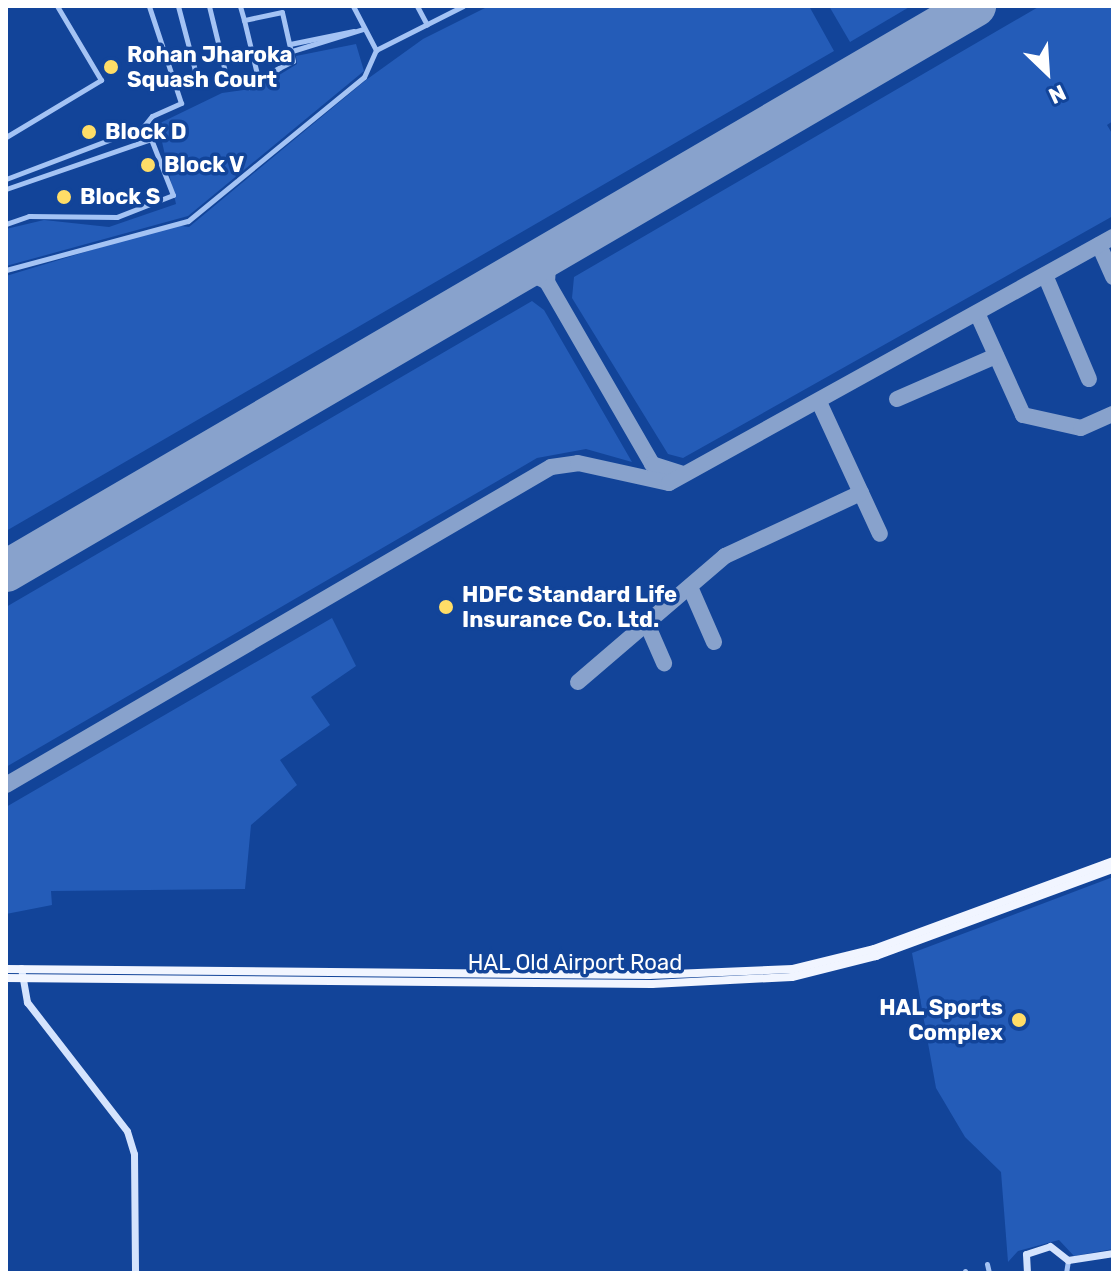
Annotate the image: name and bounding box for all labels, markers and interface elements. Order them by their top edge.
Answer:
north arrow [1007,32,1087,112]
place label: Rohan Jharoka Squash Court [127,41,293,92]
marker: Rohan Jharoka Squash Court [102,58,120,76]
text: N [1044,79,1070,110]
place label: Block D [105,119,187,145]
marker: Block D [80,123,98,141]
place label: Block V [164,152,245,178]
marker: Block V [139,156,157,174]
place label: Block S [80,184,160,210]
marker: Block S [55,188,73,206]
place label: HDFC Standard Life Insurance Co. Ltd. [462,581,677,632]
marker: HDFC Standard Life Insurance Co. Ltd. [437,598,455,616]
street label: HAL Old Airport Road [467,950,683,976]
place label: HAL Sports Complex [879,994,1003,1046]
marker: HAL Sports Complex [1010,1011,1028,1029]

